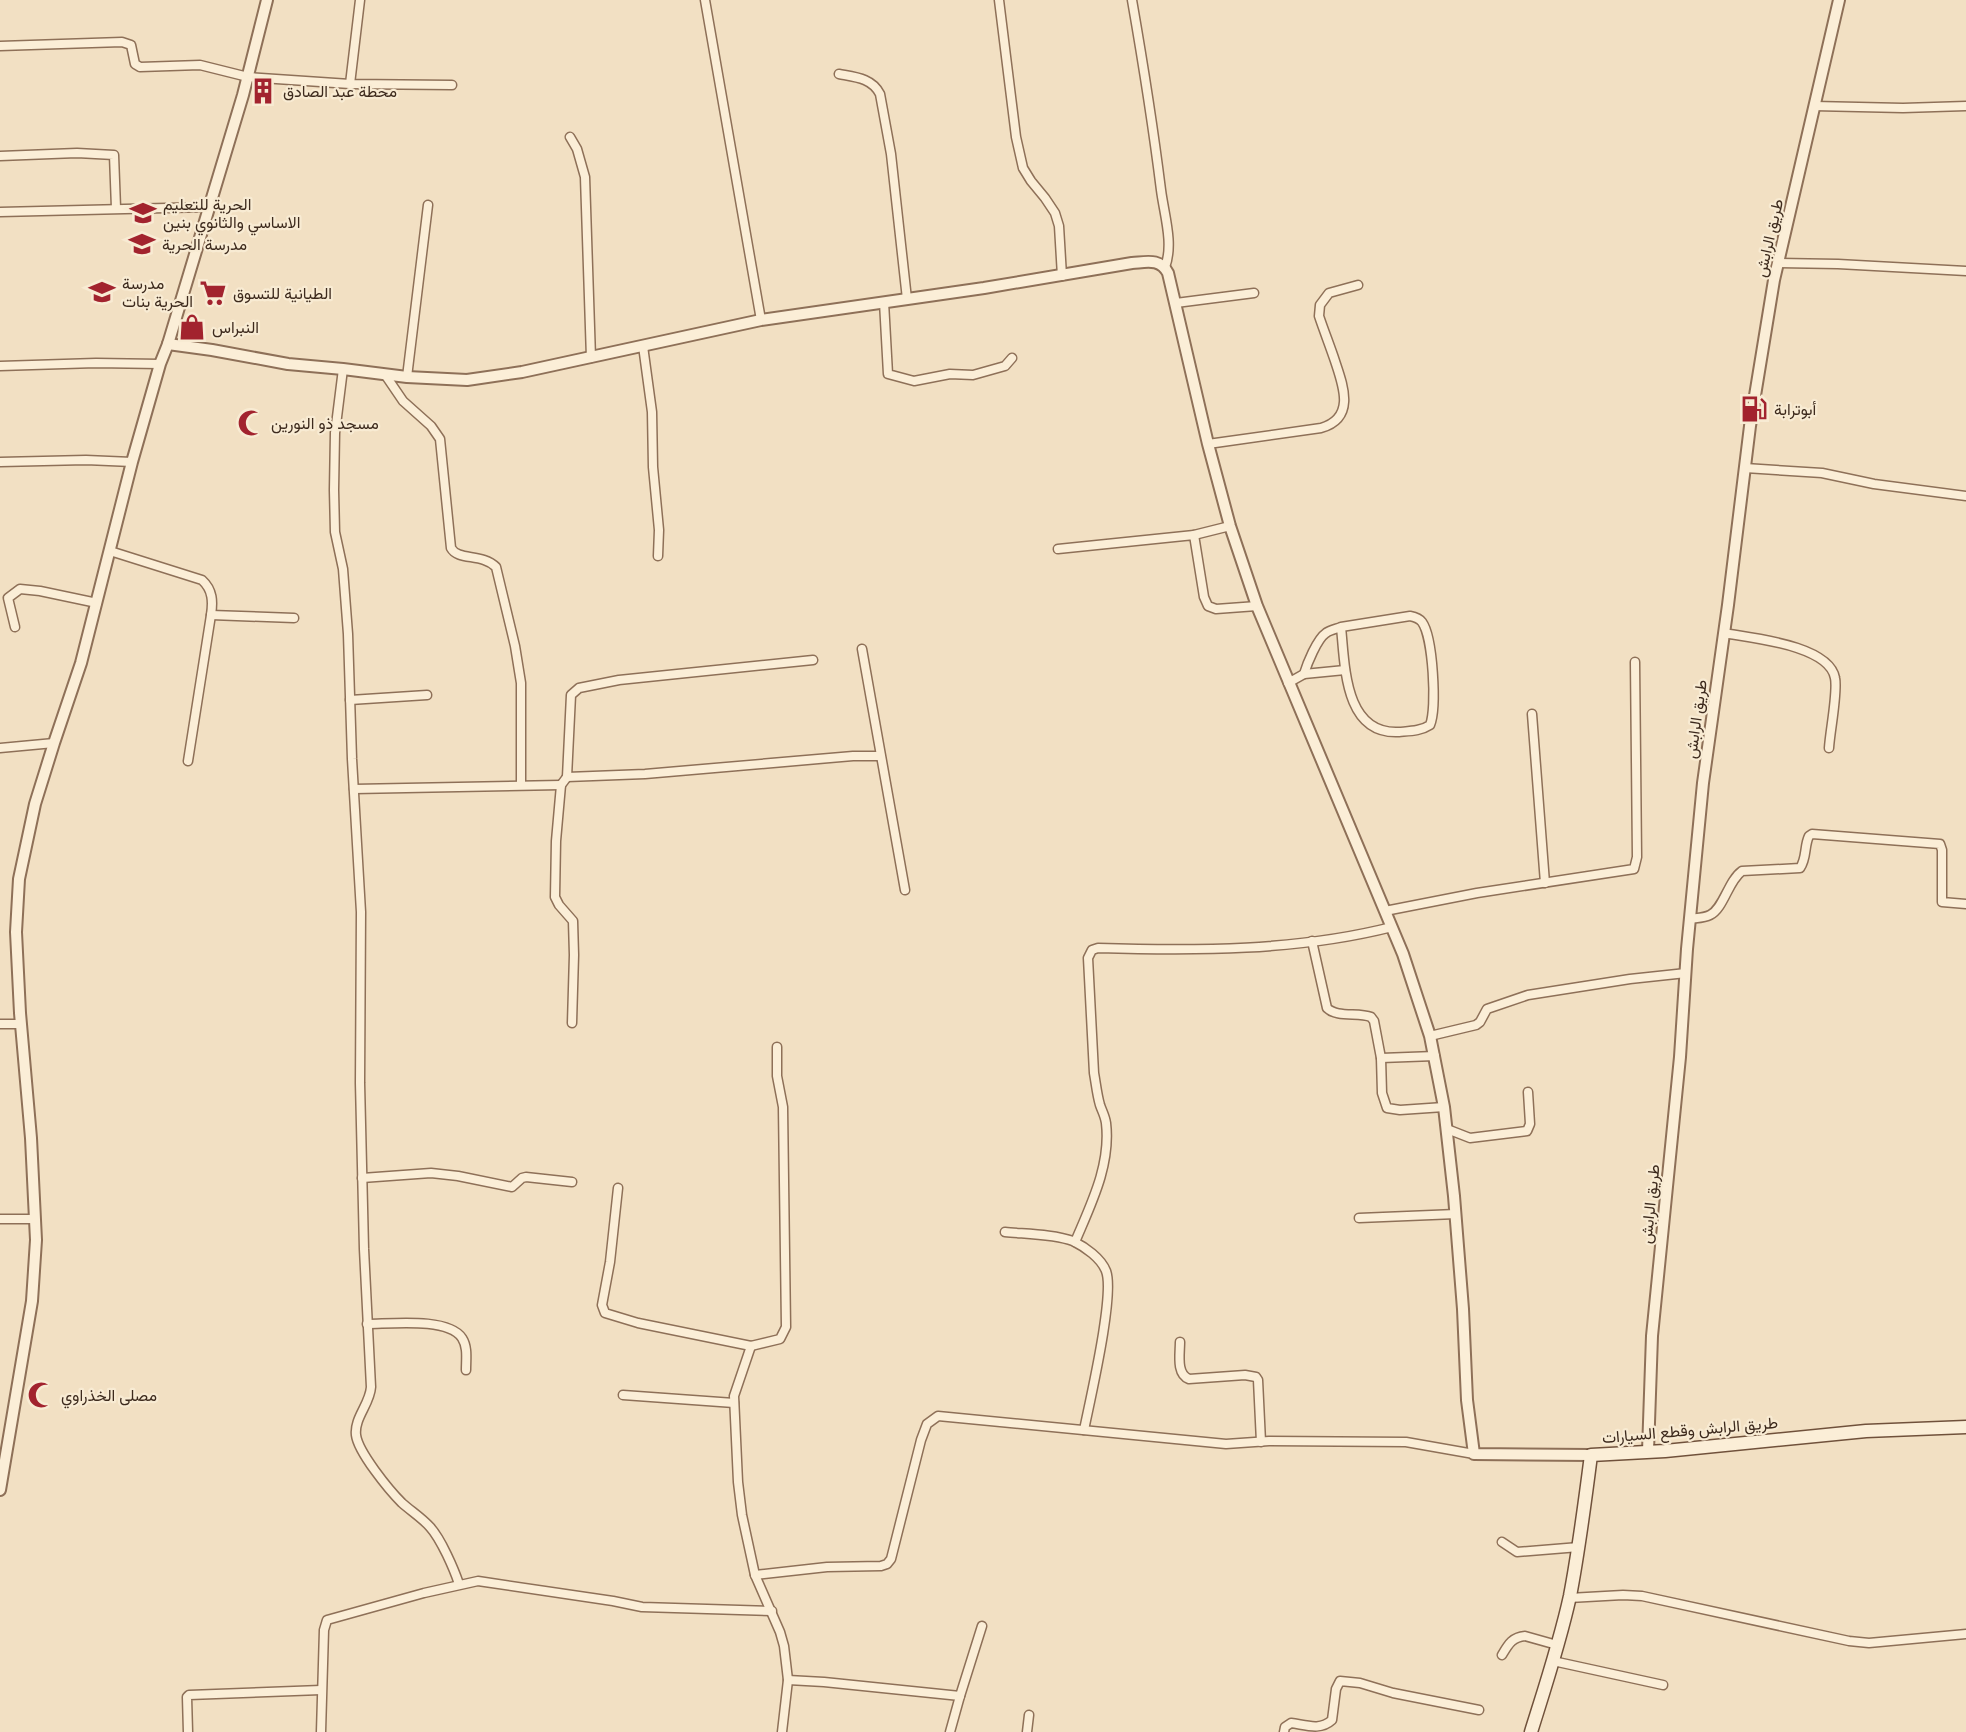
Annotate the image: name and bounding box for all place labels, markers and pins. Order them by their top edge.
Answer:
building icon: محطة عبد الصادق [248,76,278,106]
place label: محطة عبد الصادق [283,82,397,101]
place label: الحرية للتعليم الاساسي والثانوي بنين [163,195,300,236]
school or university icon: الحرية للتعليم الاساسي والثانوي بنين [128,198,158,228]
school or university icon: مدرسة الحرية [127,229,157,259]
place label: مدرسة الحرية [162,235,247,255]
place label: مدرسة الحرية بنات [122,274,193,312]
school or university icon: مدرسة الحرية بنات [87,277,117,307]
supermarket icon: الطيانية للتسوق [198,278,228,308]
place label: الطيانية للتسوق [233,284,332,304]
shop icon: النبراس [177,312,207,342]
place label: النبراس [212,318,259,338]
fuel station icon: أبوترابة [1739,394,1769,424]
place label: أبوترابة [1774,400,1817,420]
mosque icon: مسجد ذو النورين [236,408,266,438]
place label: مسجد ذو النورين [271,414,379,434]
mosque icon: مصلى الخذراوي [26,1380,56,1410]
place label: مصلى الخذراوي [61,1386,157,1409]

